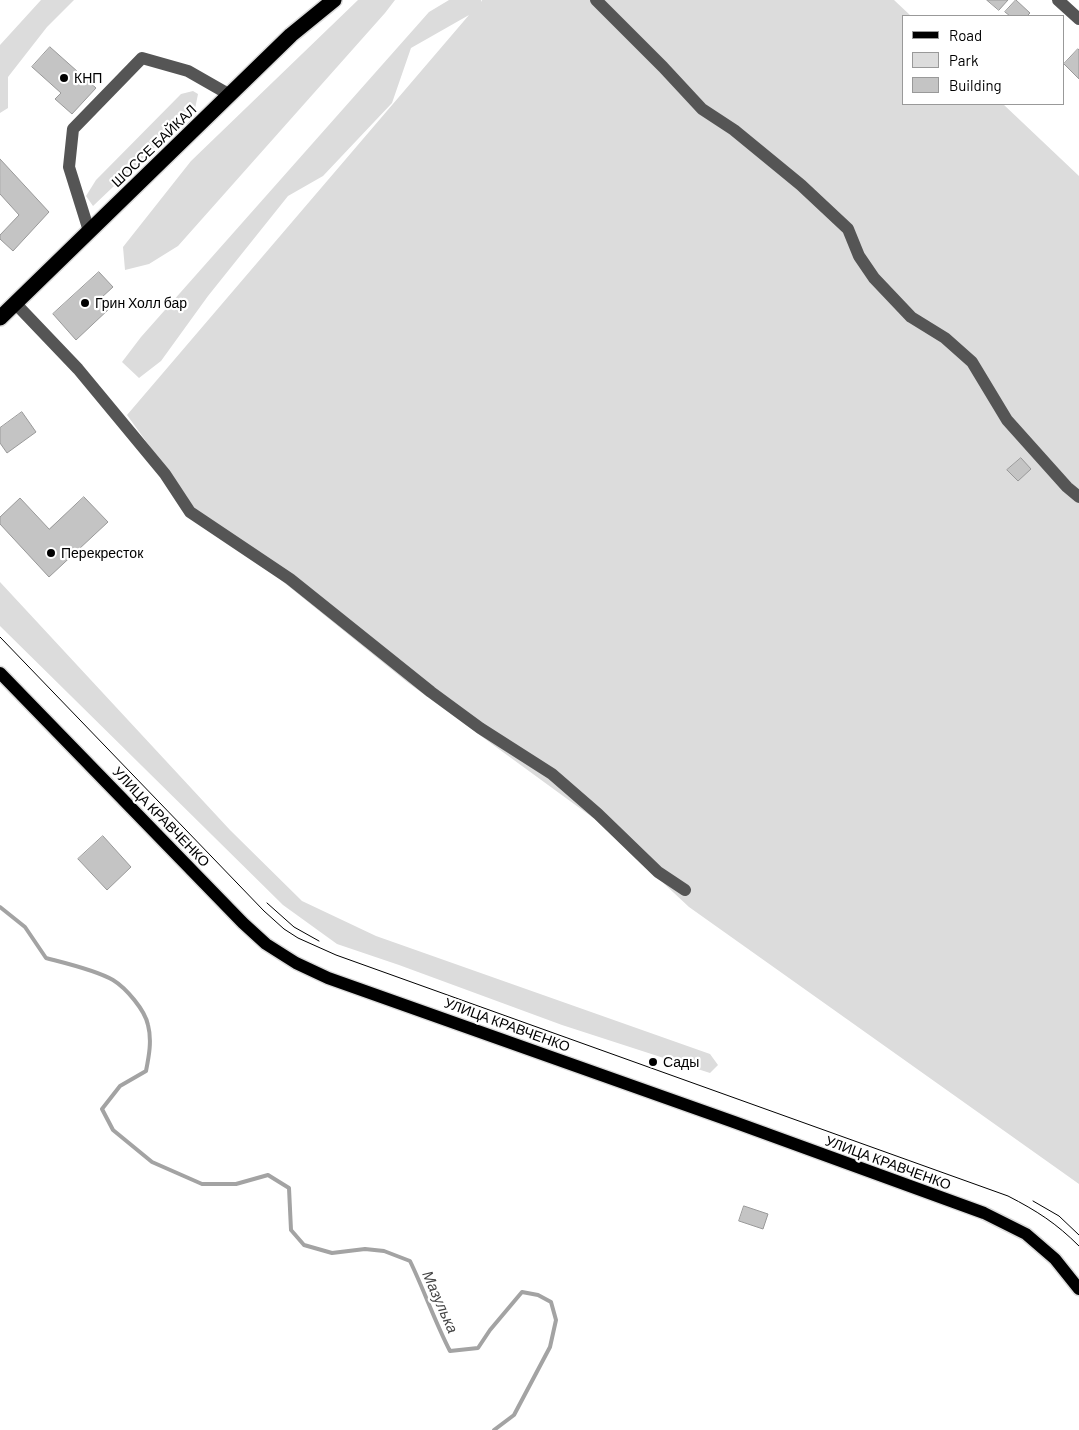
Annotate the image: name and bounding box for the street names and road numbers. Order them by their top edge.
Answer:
street label: ШОССЕ БАЙКАЛ [108,101,200,191]
street label: УЛИЦА КРАВЧЕНКО [109,764,213,870]
street label: УЛИЦА КРАВЧЕНКО [442,994,572,1056]
street label: УЛИЦА КРАВЧЕНКО [823,1132,953,1194]

